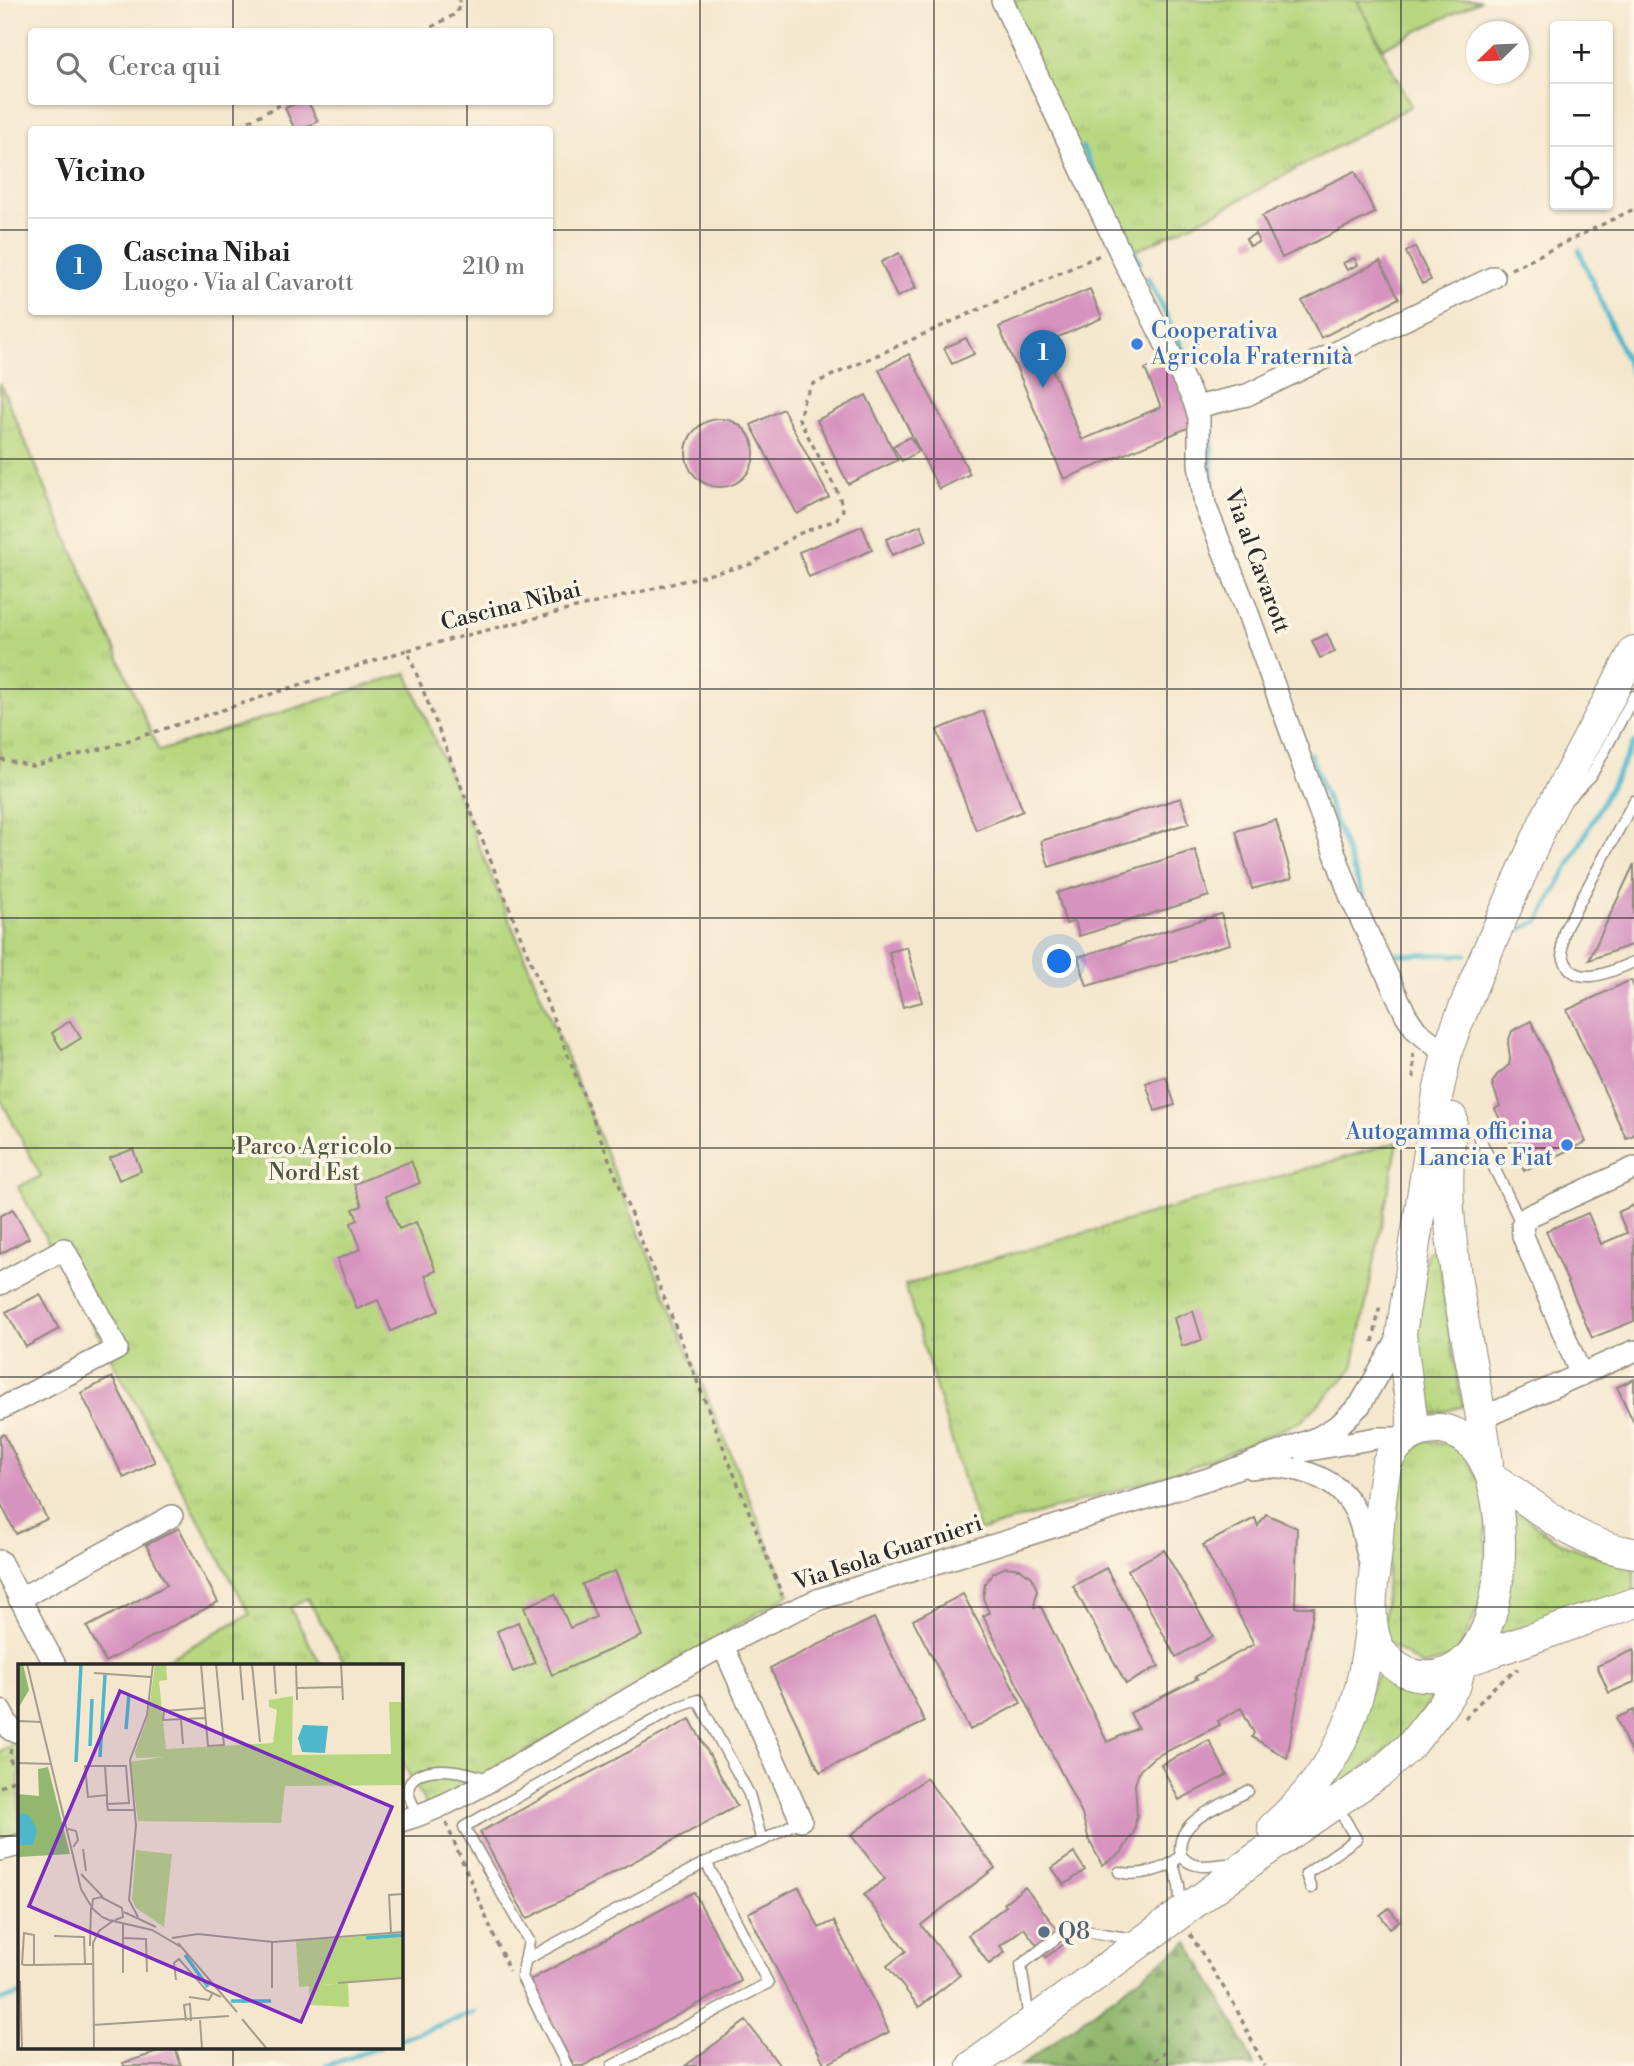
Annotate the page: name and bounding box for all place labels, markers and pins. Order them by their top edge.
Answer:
place label: Cooperativa Agricola Fraternità [1150,317,1353,371]
pin: 1 [1020,330,1066,388]
marker: Cooperativa Agricola Fraternità [1129,336,1145,352]
place label: Autogamma officina Lancia e Fiat [1345,1118,1553,1172]
marker: Autogamma officina Lancia e Fiat [1559,1137,1575,1153]
place label: Q8 [1058,1918,1090,1946]
marker: Q8 [1036,1924,1052,1940]

